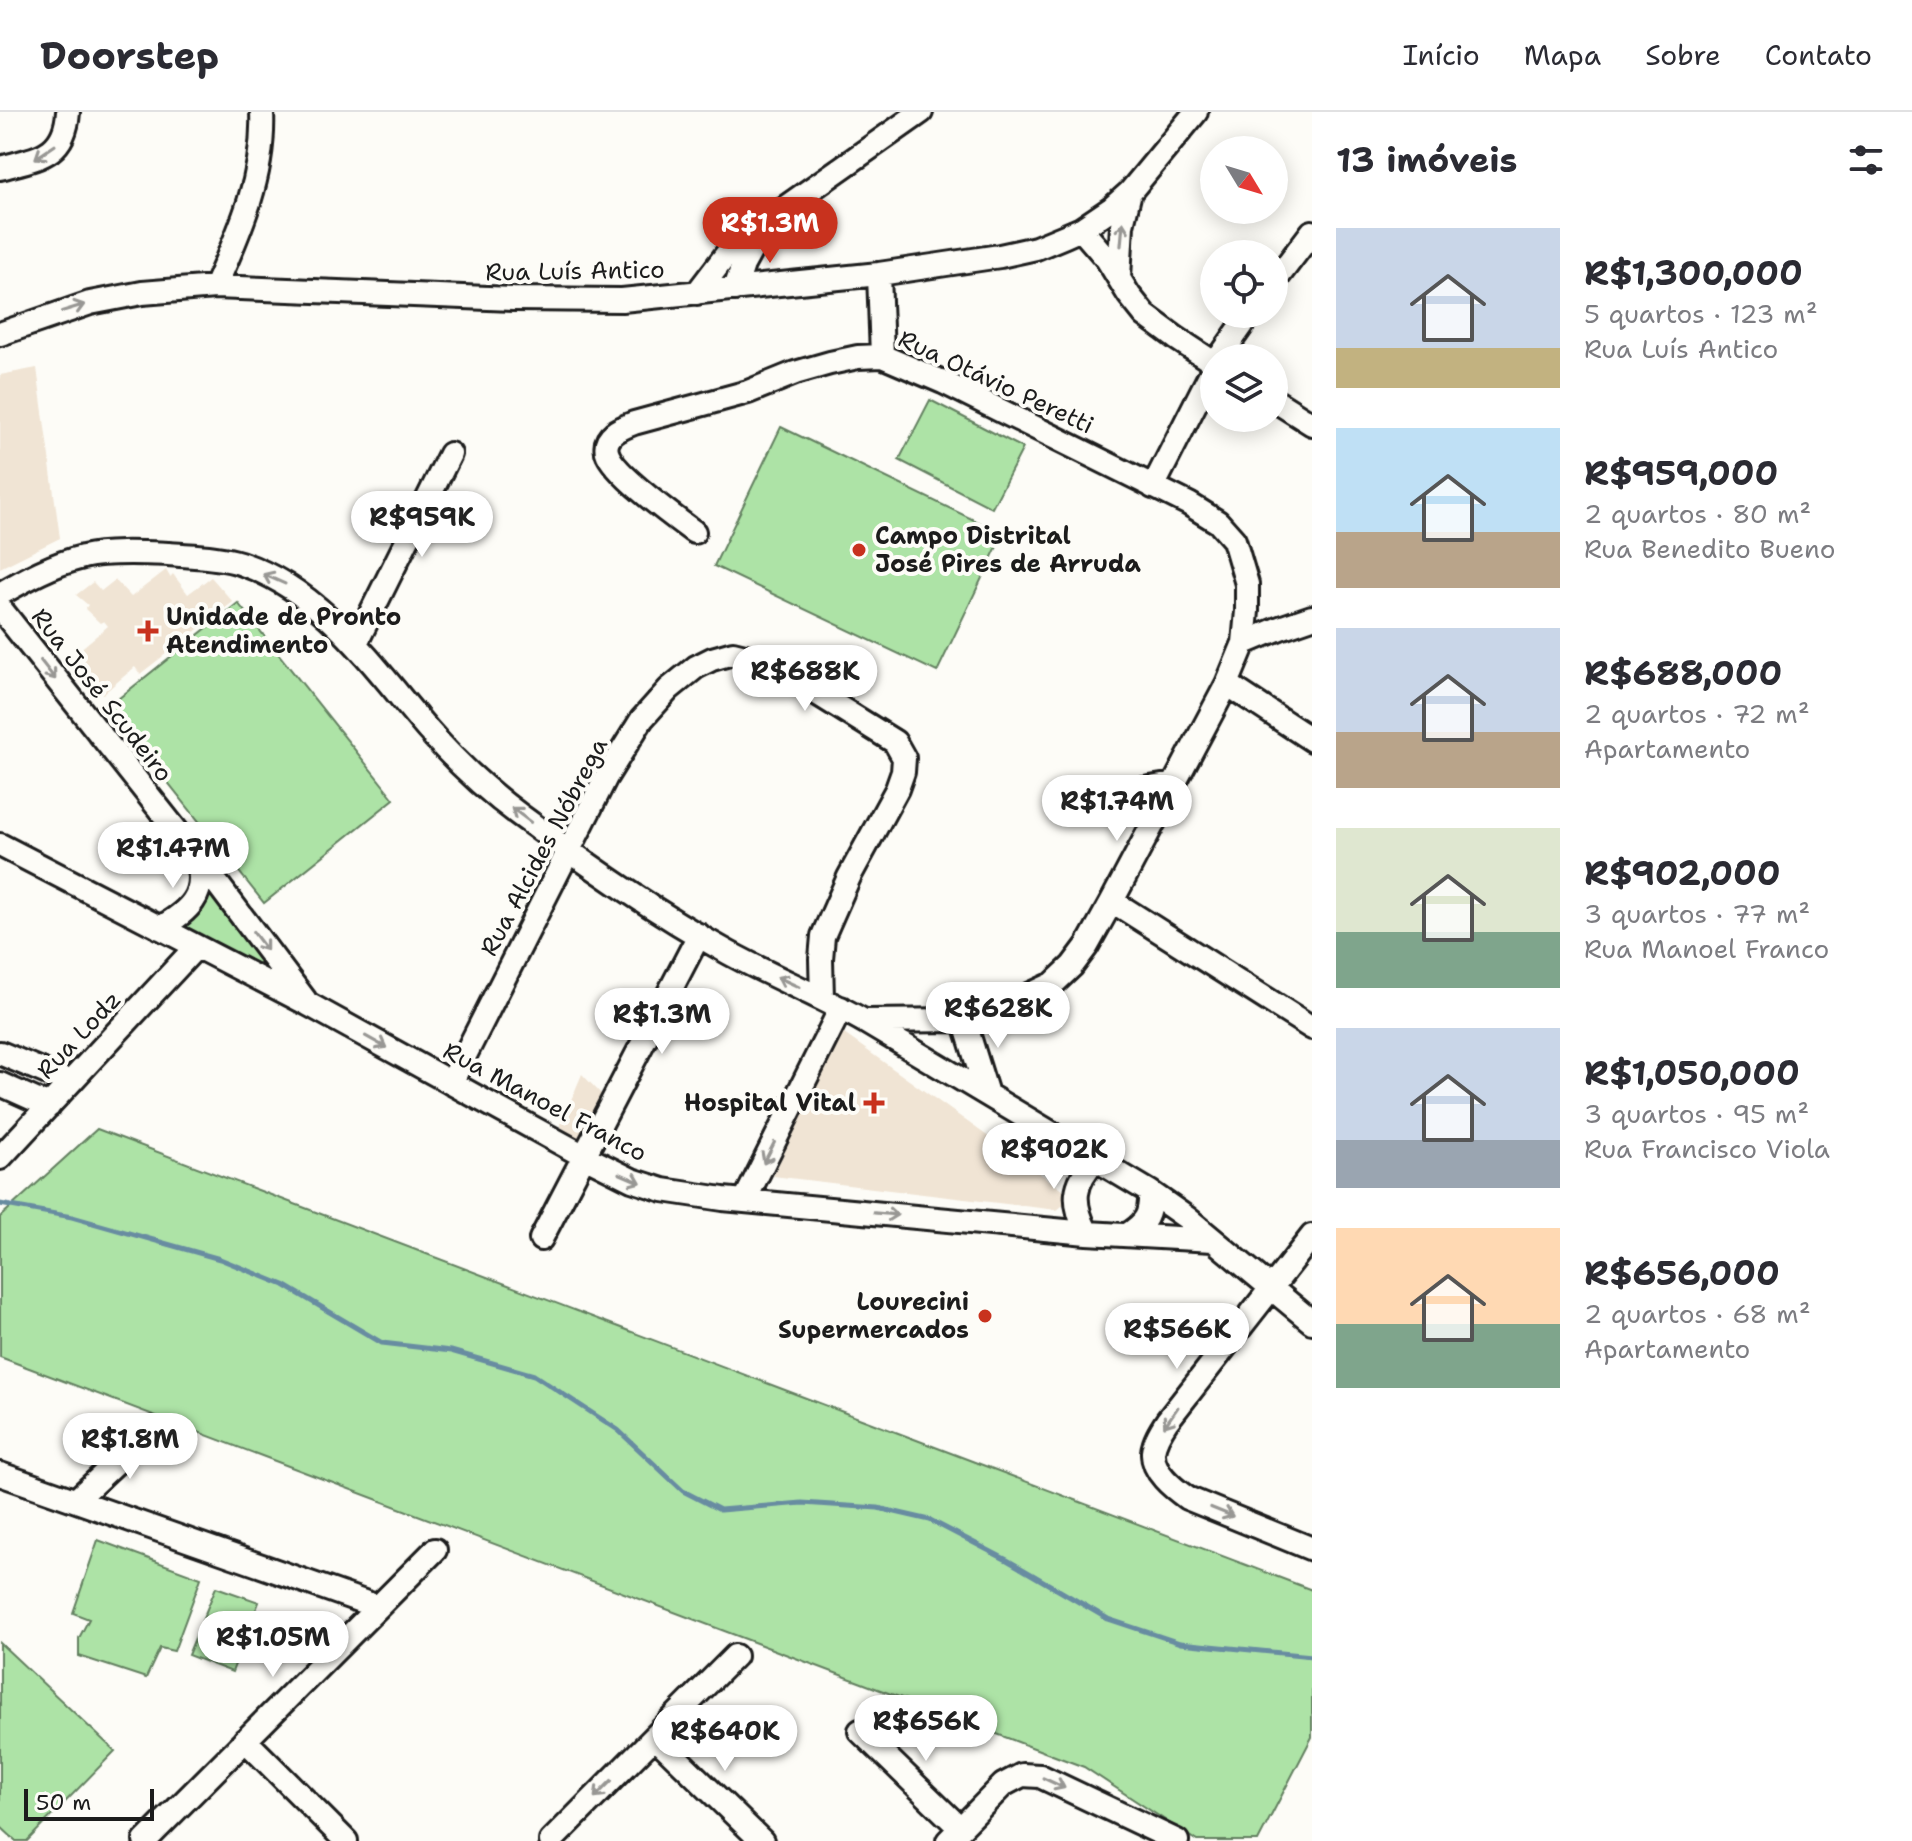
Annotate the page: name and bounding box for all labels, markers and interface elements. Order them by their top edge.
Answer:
text: Doorstep [40,30,219,81]
text: Início [1403,36,1480,74]
text: Mapa [1524,36,1601,74]
text: Sobre [1645,36,1721,74]
text: Contato [1765,36,1872,74]
north arrow [1200,136,1288,224]
map controls [1200,136,1288,432]
text: 13 imóveis [1336,137,1517,183]
icon: filters [1844,138,1888,182]
one-way arrow [35,144,57,160]
pin: R$1.3M [705,197,835,265]
text: R$1.3M [721,205,819,240]
one-way arrow [1115,222,1130,248]
button: locate [1200,240,1288,328]
text: R$1,300,000 [1584,250,1803,296]
street label: Rua Luís Antico [485,253,665,289]
icon: home [1400,260,1496,356]
text: 5 quartos · 123 m² [1584,296,1818,331]
one-way arrow [60,300,86,315]
street label: Rua Otávio Peretti [893,323,1099,441]
text: Rua Luís Antico [1584,331,1778,366]
button: layers [1200,344,1288,432]
text: R$959,000 [1584,450,1778,496]
icon: home [1400,460,1496,556]
pin: R$959K [357,491,487,559]
text: 2 quartos · 80 m² [1584,496,1811,531]
text: R$959K [369,499,475,534]
place label: Campo Distrital José Pires de Arruda [875,520,1142,580]
text: Rua Benedito Bueno [1584,531,1836,566]
marker: Campo Distrital José Pires de Arruda [850,541,868,559]
one-way arrow [262,570,287,585]
place label: Unidade de Pronto Atendimento [166,601,401,661]
street label: Rua José Scudeiro [24,602,180,788]
marker: Unidade de Pronto Atendimento [137,620,159,642]
pin: R$688K [740,645,870,713]
text: R$688,000 [1584,650,1782,696]
text: R$688K [750,653,860,688]
one-way arrow [39,659,57,680]
icon: home [1400,660,1496,756]
text: 2 quartos · 72 m² [1584,696,1810,731]
text: Apartamento [1584,731,1750,766]
street label: Rua Alcides Nóbrega [473,732,615,962]
pin: R$1.74M [1043,775,1191,843]
text: R$1.74M [1060,783,1174,818]
one-way arrow [511,807,532,824]
pin: R$1.47M [99,822,247,890]
text: R$1.47M [116,830,230,865]
text: R$902,000 [1584,850,1781,896]
icon: home [1400,860,1496,956]
text: 3 quartos · 77 m² [1584,896,1810,931]
one-way arrow [252,930,269,951]
text: Rua Manoel Franco [1584,931,1829,966]
one-way arrow [777,974,801,989]
pin: R$628K [933,982,1063,1050]
street label: Rua Lodz [30,984,128,1086]
pin: R$1.3M [597,988,727,1056]
text: R$628K [944,990,1052,1025]
text: R$1.3M [613,996,711,1031]
one-way arrow [364,1034,388,1050]
street label: Rua Manoel Franco [438,1035,652,1169]
text: R$1,050,000 [1584,1050,1800,1096]
icon: home [1400,1060,1496,1156]
place label: Hospital Vital [684,1087,856,1119]
marker: Hospital Vital [863,1092,885,1114]
text: 3 quartos · 95 m² [1584,1096,1809,1131]
pin: R$902K [989,1123,1119,1191]
text: R$902K [1000,1131,1108,1166]
text: Rua Francisco Viola [1584,1131,1830,1166]
one-way arrow [760,1140,776,1164]
one-way arrow [617,1172,642,1186]
one-way arrow [872,1206,899,1221]
text: R$656,000 [1584,1250,1780,1296]
icon: home [1400,1260,1496,1356]
place label: Lourecini Supermercados [778,1286,969,1346]
text: 2 quartos · 68 m² [1584,1296,1811,1331]
pin: R$566K [1112,1303,1242,1371]
marker: Lourecini Supermercados [976,1307,994,1325]
text: R$566K [1123,1311,1231,1346]
text: Apartamento [1584,1331,1750,1366]
one-way arrow [1163,1405,1179,1427]
pin: R$1.8M [65,1413,195,1481]
text: R$1.8M [81,1421,179,1456]
one-way arrow [1209,1506,1234,1520]
pin: R$1.05M [199,1611,347,1679]
text: R$1.05M [216,1619,330,1654]
pin: R$656K [861,1695,991,1763]
text: R$656K [872,1703,980,1738]
pin: R$640K [660,1705,790,1773]
text: R$640K [670,1713,780,1748]
one-way arrow [1042,1776,1066,1791]
one-way arrow [593,1780,613,1799]
scale bar [24,1785,154,1821]
text: 50 m [36,1788,91,1817]

